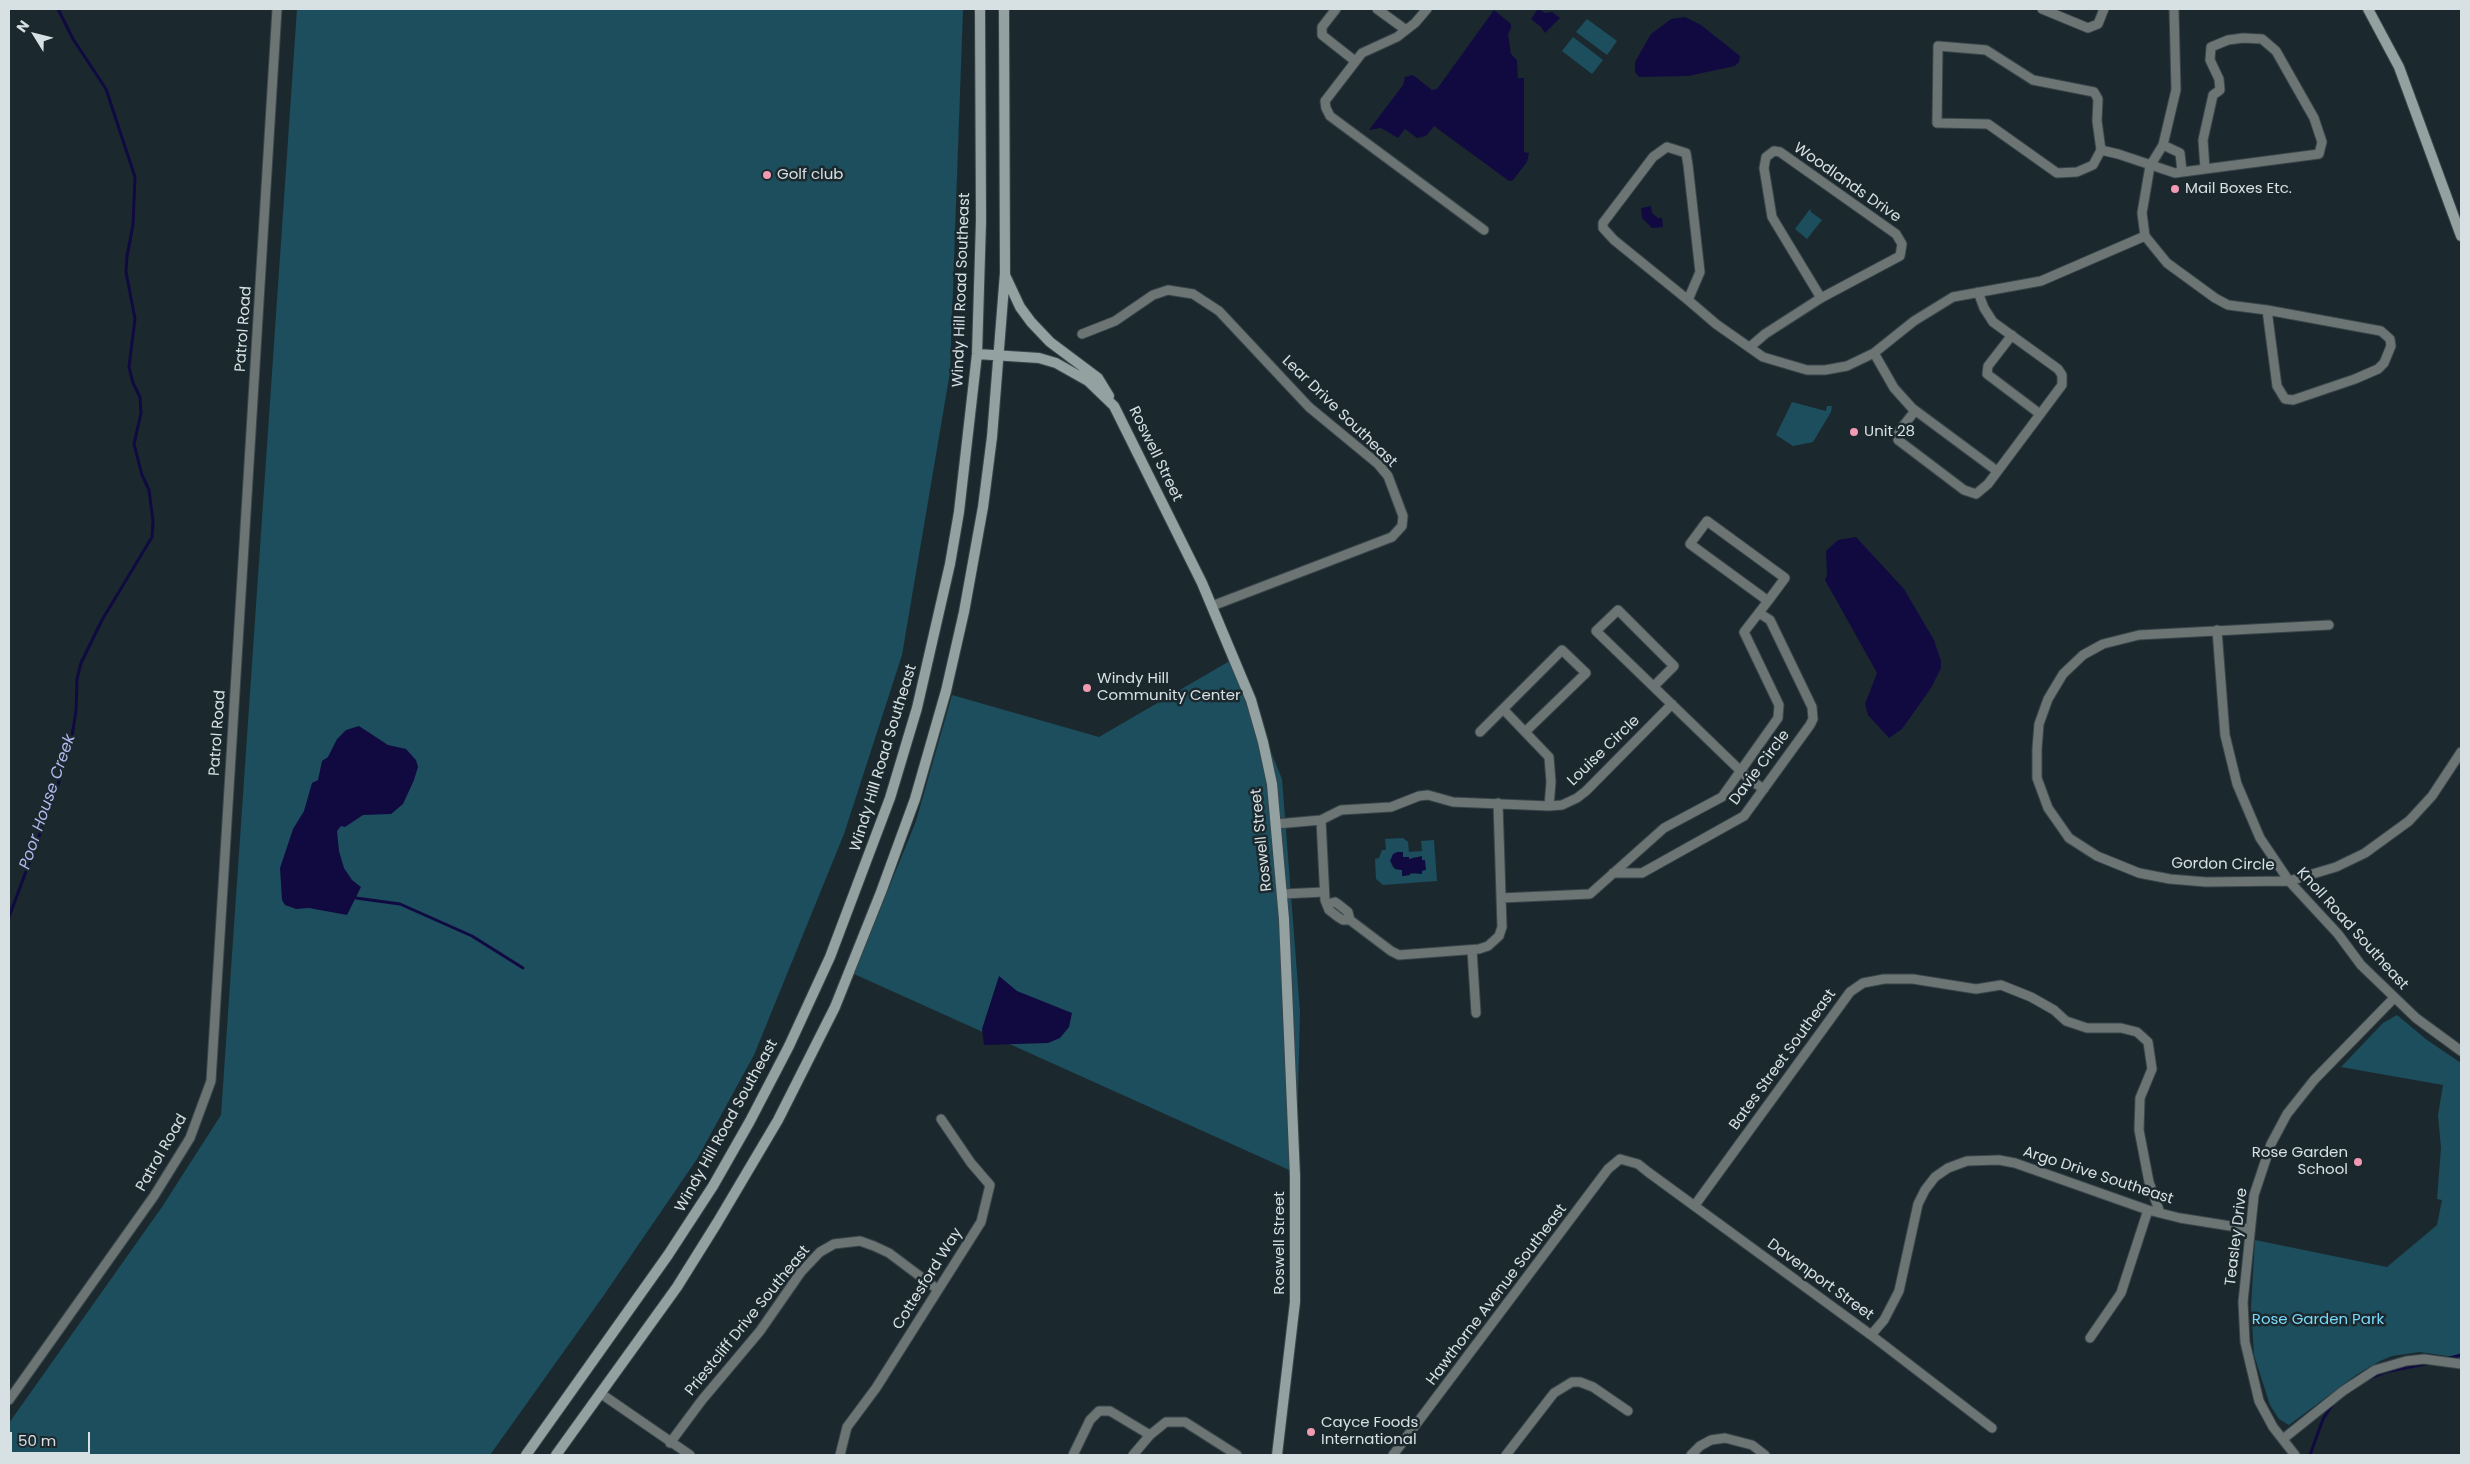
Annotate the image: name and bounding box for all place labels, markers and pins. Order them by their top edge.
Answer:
place label: Golf club [777,166,843,184]
marker: Golf club [761,169,773,181]
place label: Mail Boxes Etc. [2185,180,2292,198]
marker: Mail Boxes Etc. [2169,183,2181,195]
place label: Unit 28 [1864,423,1915,441]
marker: Unit 28 [1848,426,1860,438]
place label: Windy Hill Community Center [1097,670,1241,705]
marker: Windy Hill Community Center [1081,682,1093,694]
place label: Rose Garden School [2252,1144,2348,1179]
marker: Rose Garden School [2352,1156,2364,1168]
place label: Cayce Foods International [1321,1414,1418,1449]
marker: Cayce Foods International [1305,1426,1317,1438]

